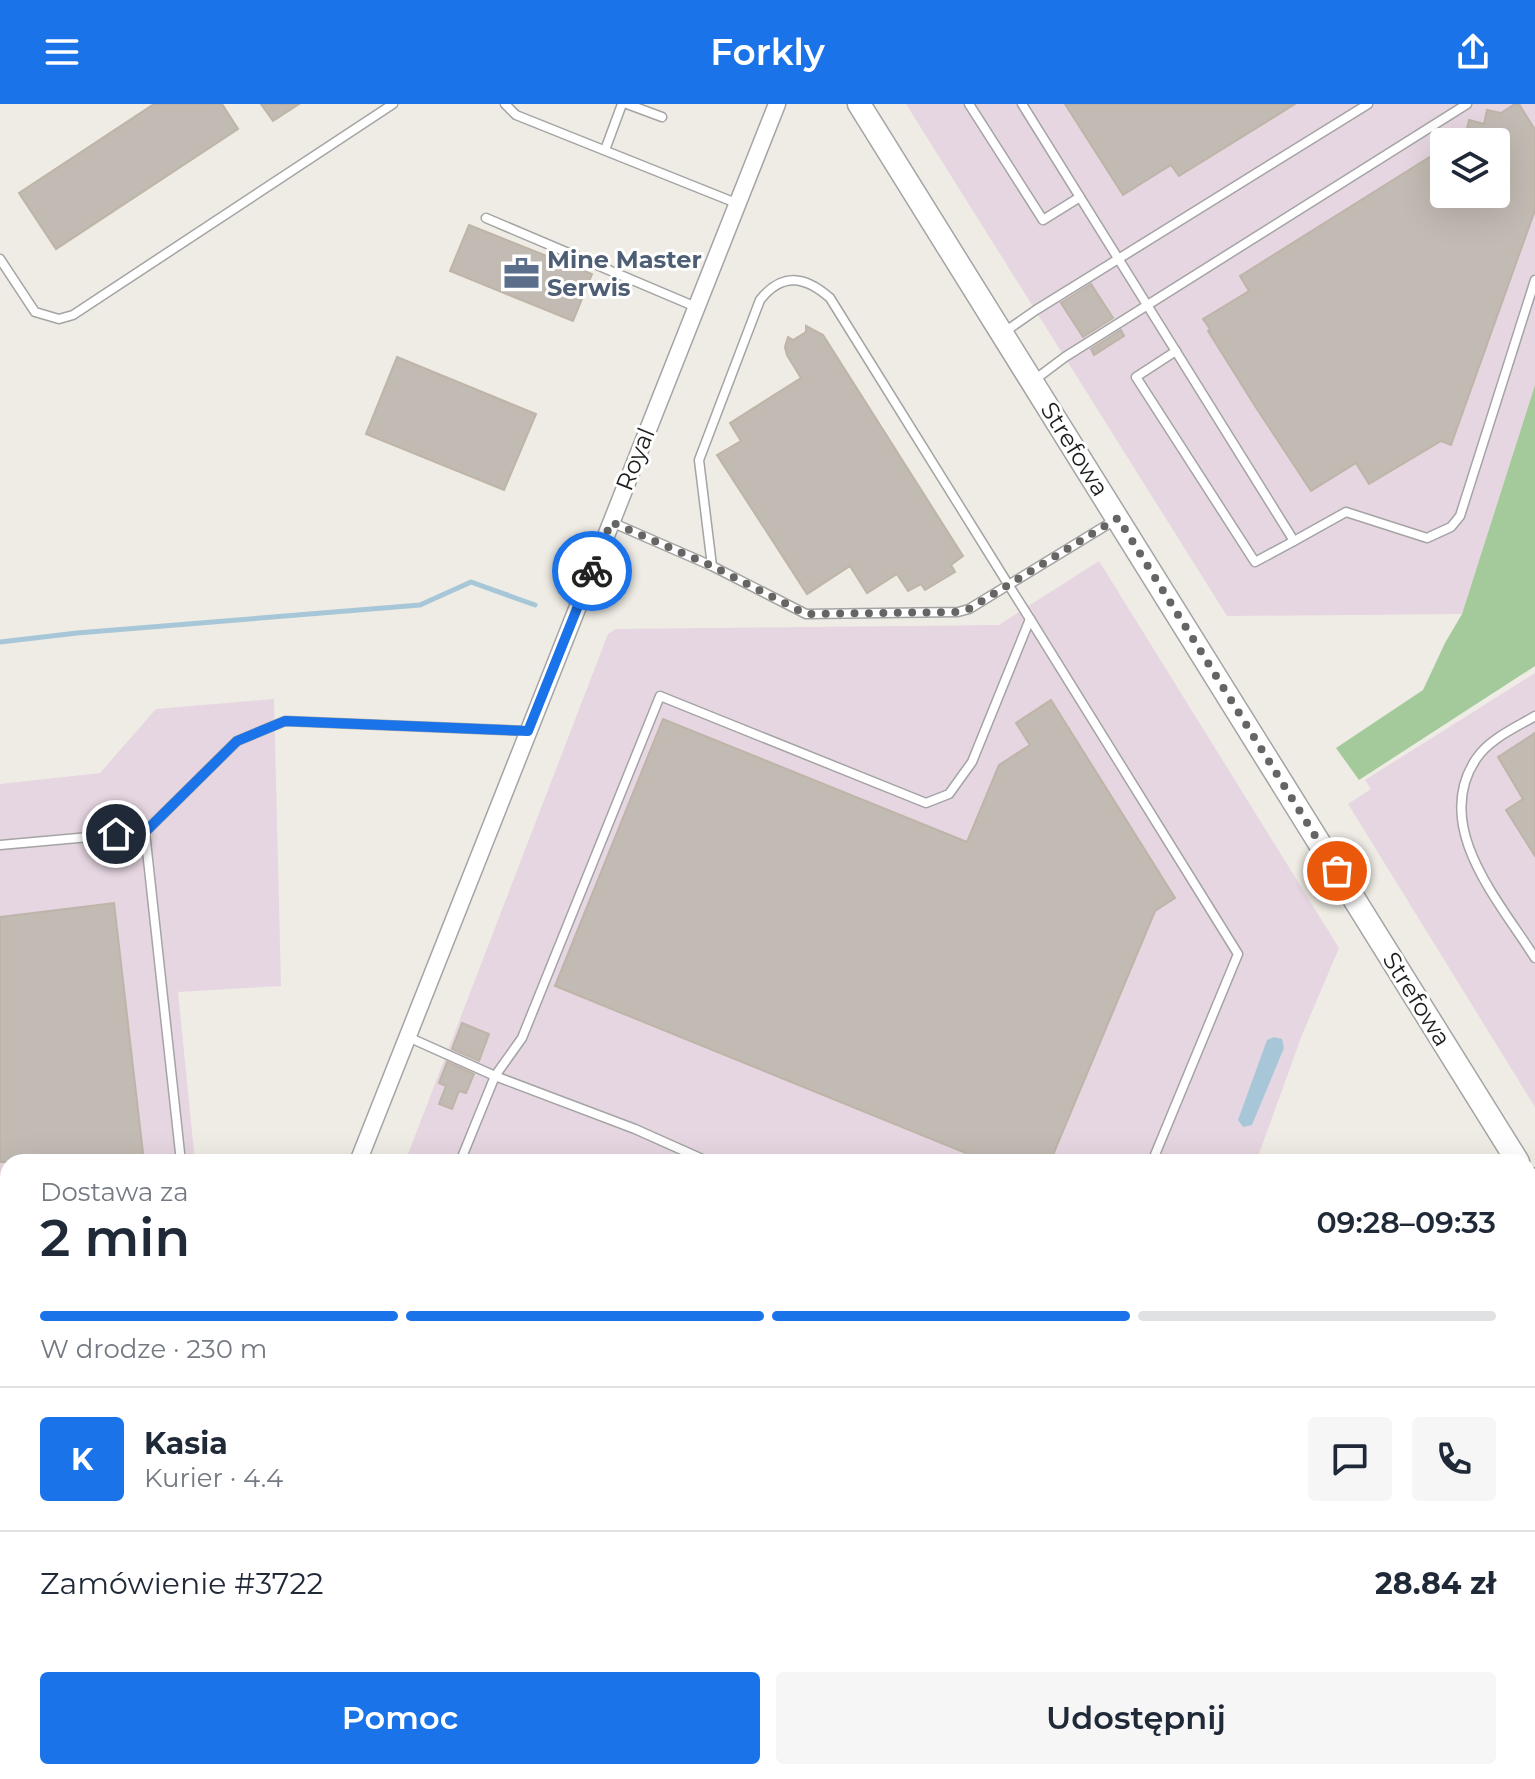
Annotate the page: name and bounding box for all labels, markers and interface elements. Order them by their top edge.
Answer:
icon: menu [40,30,84,74]
text: Forkly [710,30,825,74]
icon: share [1451,30,1495,74]
map controls [1430,128,1510,208]
button: layers [1430,128,1510,208]
place label: Mine Master Serwis [547,245,702,302]
office icon: Mine Master Serwis [502,254,540,292]
street label: Strefowa [1035,396,1115,502]
street label: Royal [609,423,661,495]
courier [552,531,632,611]
icon: bike [570,549,614,593]
pin [82,800,150,868]
icon: home [94,812,138,856]
pin [1303,837,1371,905]
icon: bag [1315,849,1359,893]
street label: Strefowa [1377,946,1457,1052]
text: Dostawa za [40,1176,189,1208]
text: 09:28–09:33 [1316,1204,1496,1241]
text: 2 min [40,1206,190,1269]
text: W drodze · 230 m [40,1333,267,1365]
button: chat [1308,1417,1392,1501]
button: phone [1412,1417,1496,1501]
text: Kasia [144,1425,228,1462]
text: K [71,1441,93,1478]
text: Kurier · 4.4 [144,1462,283,1494]
text: Zamówienie #3722 [40,1565,323,1602]
text: 28.84 zł [1375,1565,1496,1602]
button: Pomoc [40,1672,760,1764]
button: Udostępnij [776,1672,1496,1764]

